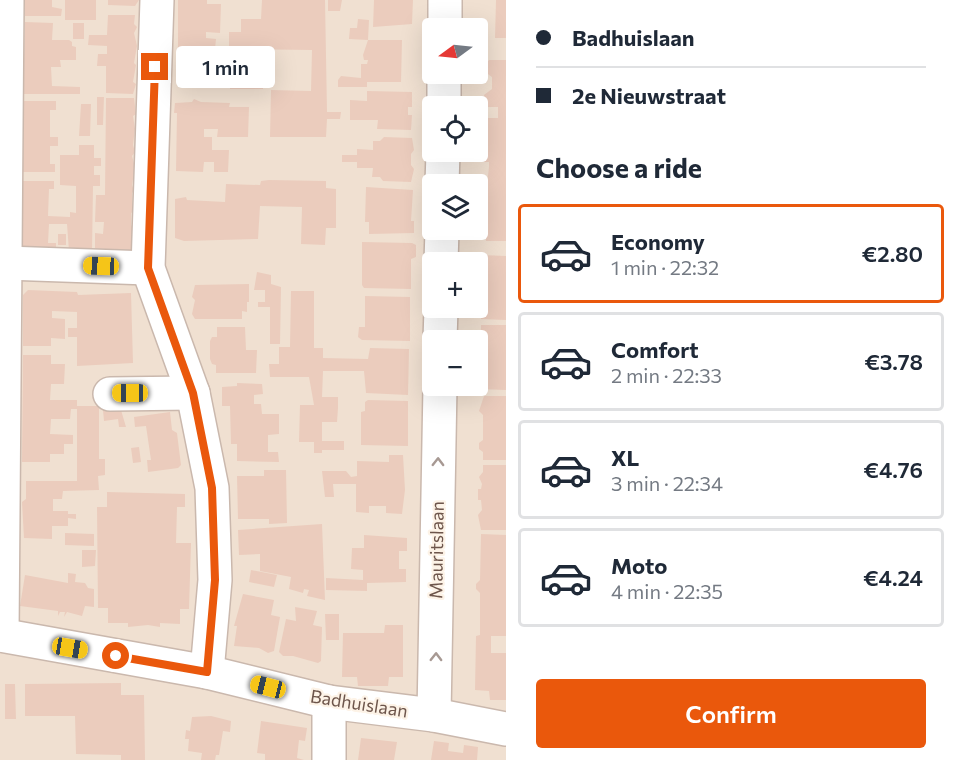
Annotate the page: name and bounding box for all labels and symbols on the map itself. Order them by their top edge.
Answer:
north arrow [422,18,488,84]
callout: 1 min [176,46,275,88]
route end [141,53,168,80]
car [83,256,119,276]
car [112,384,148,402]
one-way arrow [432,457,445,466]
street label: Mauritslaan [424,501,448,599]
car [51,636,89,660]
route start [102,642,129,669]
one-way arrow [429,652,442,661]
car [248,674,288,700]
street label: Badhuislaan [309,684,409,722]

